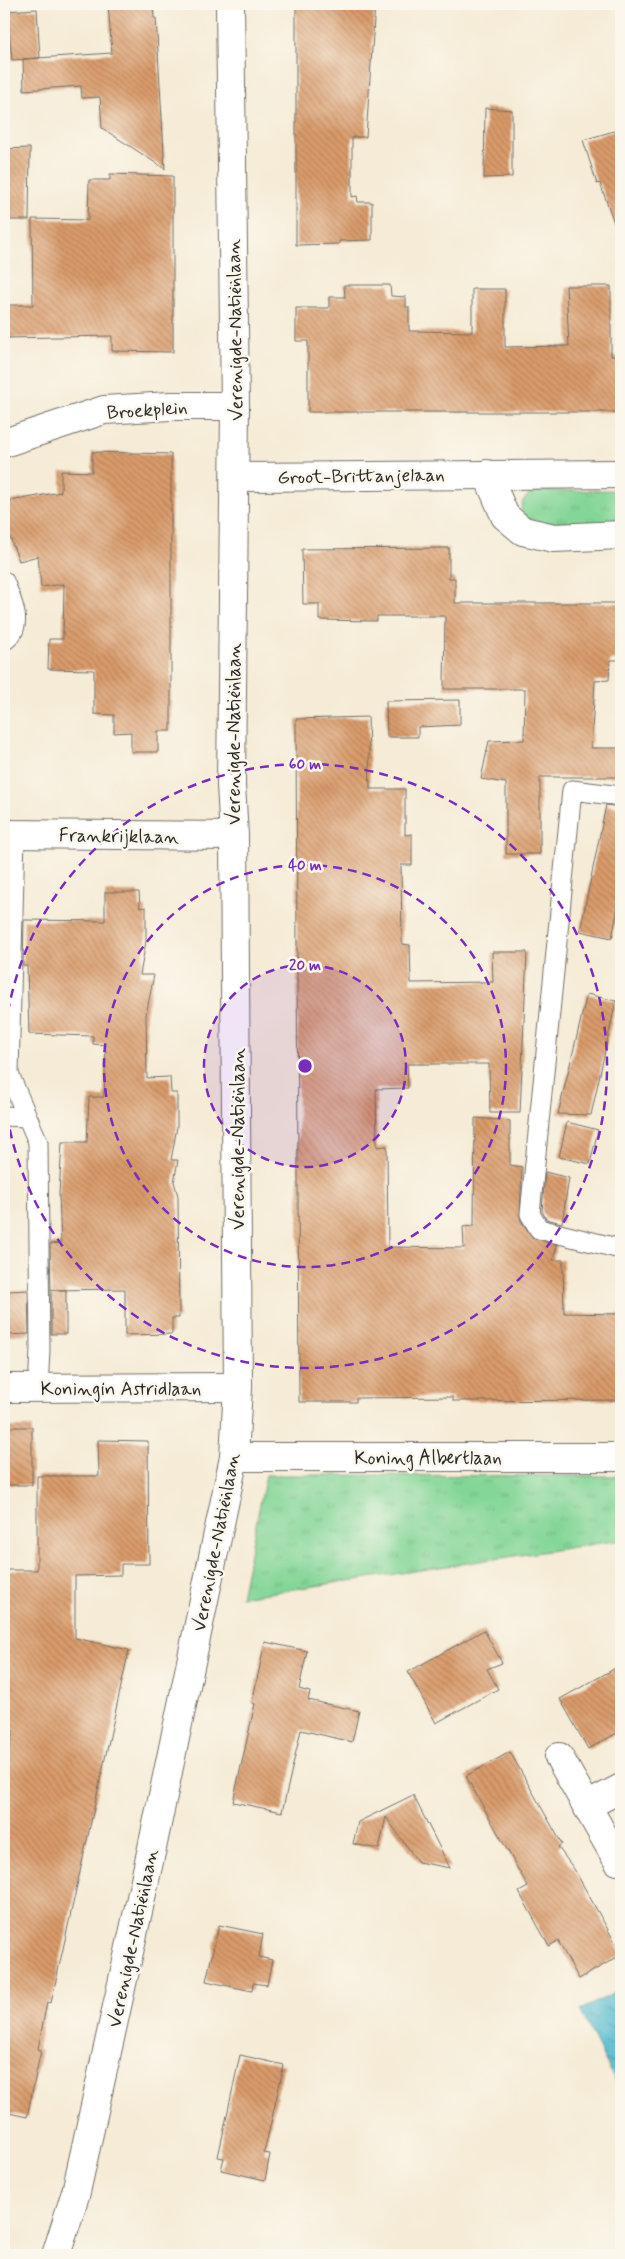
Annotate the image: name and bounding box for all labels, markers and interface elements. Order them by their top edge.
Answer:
street label: Verenigde-Natiënlaan [221,239,251,421]
street label: Broekplein [106,395,188,426]
street label: Groot-Brittanjelaan [277,463,445,491]
street label: Verenigde-Natiënlaan [222,643,248,825]
text: 60 m [289,755,321,775]
street label: Frankrijklaan [59,823,179,851]
text: 40 m [288,856,322,876]
text: 20 m [289,956,321,976]
street label: Verenigde-Natiënlaan [226,1048,252,1230]
centre of rings [296,1057,314,1075]
street label: Koningin Astridlaan [41,1377,201,1403]
street label: Koning Albertlaan [354,1446,502,1472]
street label: Verenigde-Natiënlaan [187,1451,247,1634]
street label: Verenigde-Natiënlaan [102,1847,166,2030]

